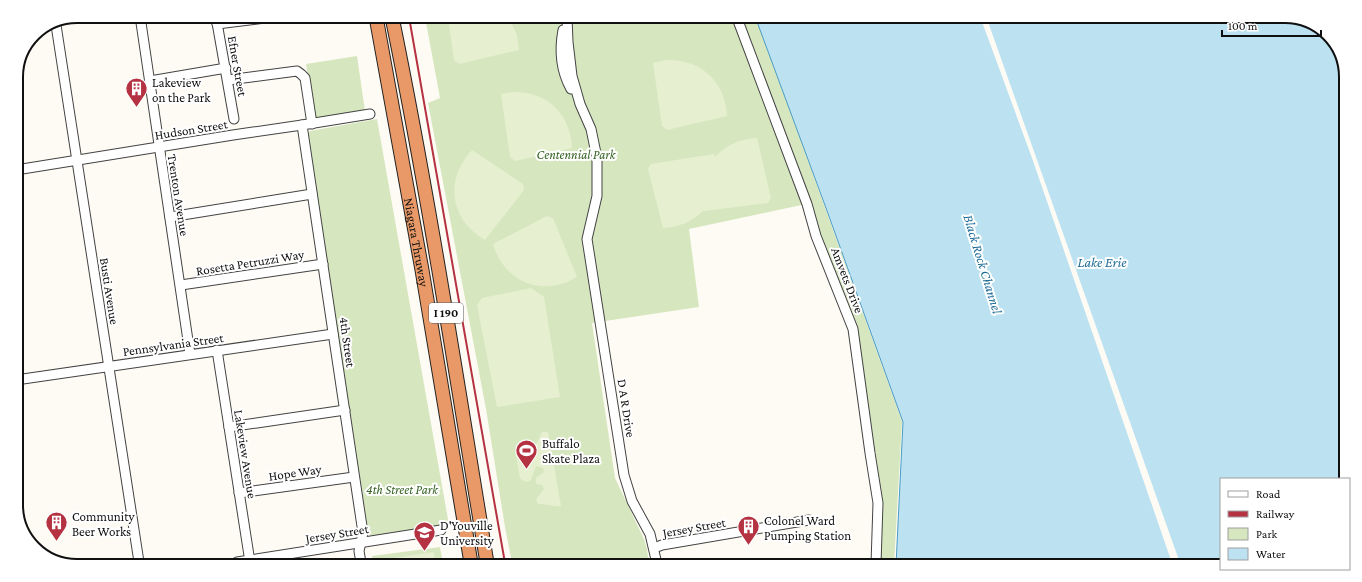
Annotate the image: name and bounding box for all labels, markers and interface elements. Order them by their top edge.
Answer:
scale bar [1222,12,1321,38]
text: 100 m [1228,19,1258,33]
street label: Efner Street [225,35,250,98]
place label: Lakeview on the Park [152,75,211,105]
building icon: Lakeview on the Park [123,76,149,109]
street label: Hudson Street [154,116,229,143]
park label: Centennial Park [537,147,617,162]
street label: Trenton Avenue [165,153,192,237]
street label: Niagara Thruway [401,197,432,289]
water label: Black Rock Channel [960,212,1006,316]
street label: Amvets Drive [828,245,867,316]
street label: Rosetta Petruzzi Way [195,246,306,278]
water label: Lake Erie [1077,254,1127,270]
street label: Busti Avenue [97,257,122,326]
road number: I 190 [429,303,463,323]
street label: 4th Street [337,316,359,369]
street label: Pennsylvania Street [122,330,225,359]
street label: D A R Drive [614,378,639,439]
street label: Lakeview Avenue [231,409,260,500]
place label: Buffalo Skate Plaza [542,436,600,466]
sports icon: Buffalo Skate Plaza [514,437,540,470]
street label: Hope Way [268,461,323,484]
legend [1220,478,1350,570]
park label: 4th Street Park [366,482,439,497]
text: Road [1256,487,1281,501]
text: Railway [1256,507,1295,521]
place label: Community Beer Works [72,509,135,539]
building icon: Community Beer Works [44,510,70,543]
place label: Colonel Ward Pumping Station [764,513,851,543]
street label: Jersey Street [660,514,727,541]
building icon: Colonel Ward Pumping Station [735,514,761,547]
place label: D'Youville University [440,518,495,548]
school or university icon: D'Youville University [411,519,437,552]
street label: Jersey Street [303,521,370,546]
text: Park [1256,527,1278,541]
text: Water [1256,547,1286,561]

